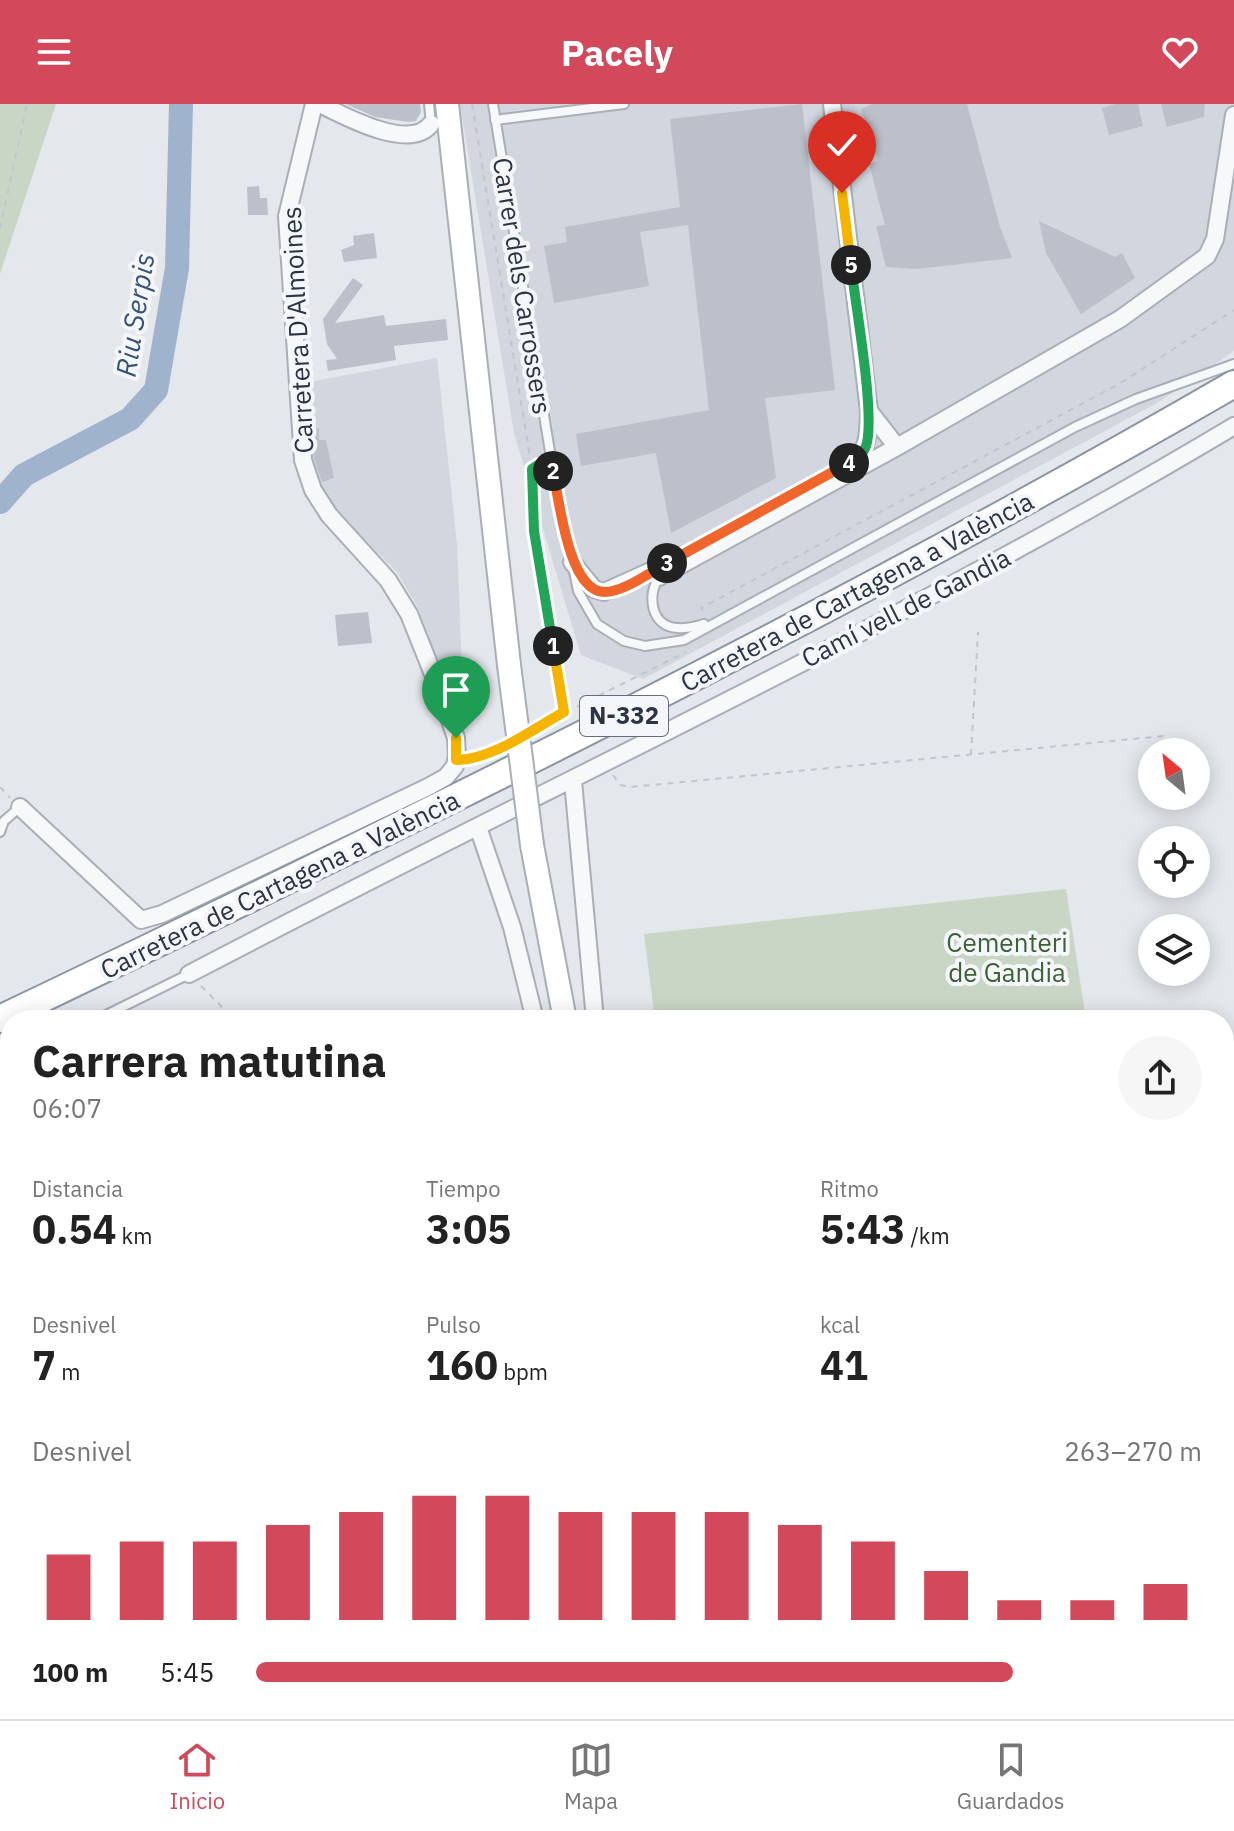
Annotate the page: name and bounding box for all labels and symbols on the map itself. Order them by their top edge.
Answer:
pin [808,111,876,193]
street label: Carrer dels Carrossers [486,155,560,417]
street label: Carretera D'Almoines [274,206,320,454]
pin: 5 [831,245,871,285]
water label: Riu Serpis [106,251,163,379]
pin: 4 [829,443,869,483]
pin: 2 [533,451,573,491]
street label: Carretera de Cartagena a València [674,483,1039,699]
street label: Camí vell de Gandia [795,540,1016,674]
pin: 3 [647,543,687,583]
pin: 1 [533,626,573,666]
pin [422,656,490,738]
road number: N-332 [580,696,668,736]
north arrow [1138,738,1210,810]
street label: Carretera de Cartagena a València [94,782,465,986]
park label: Cementeri de Gandia [946,925,1068,989]

